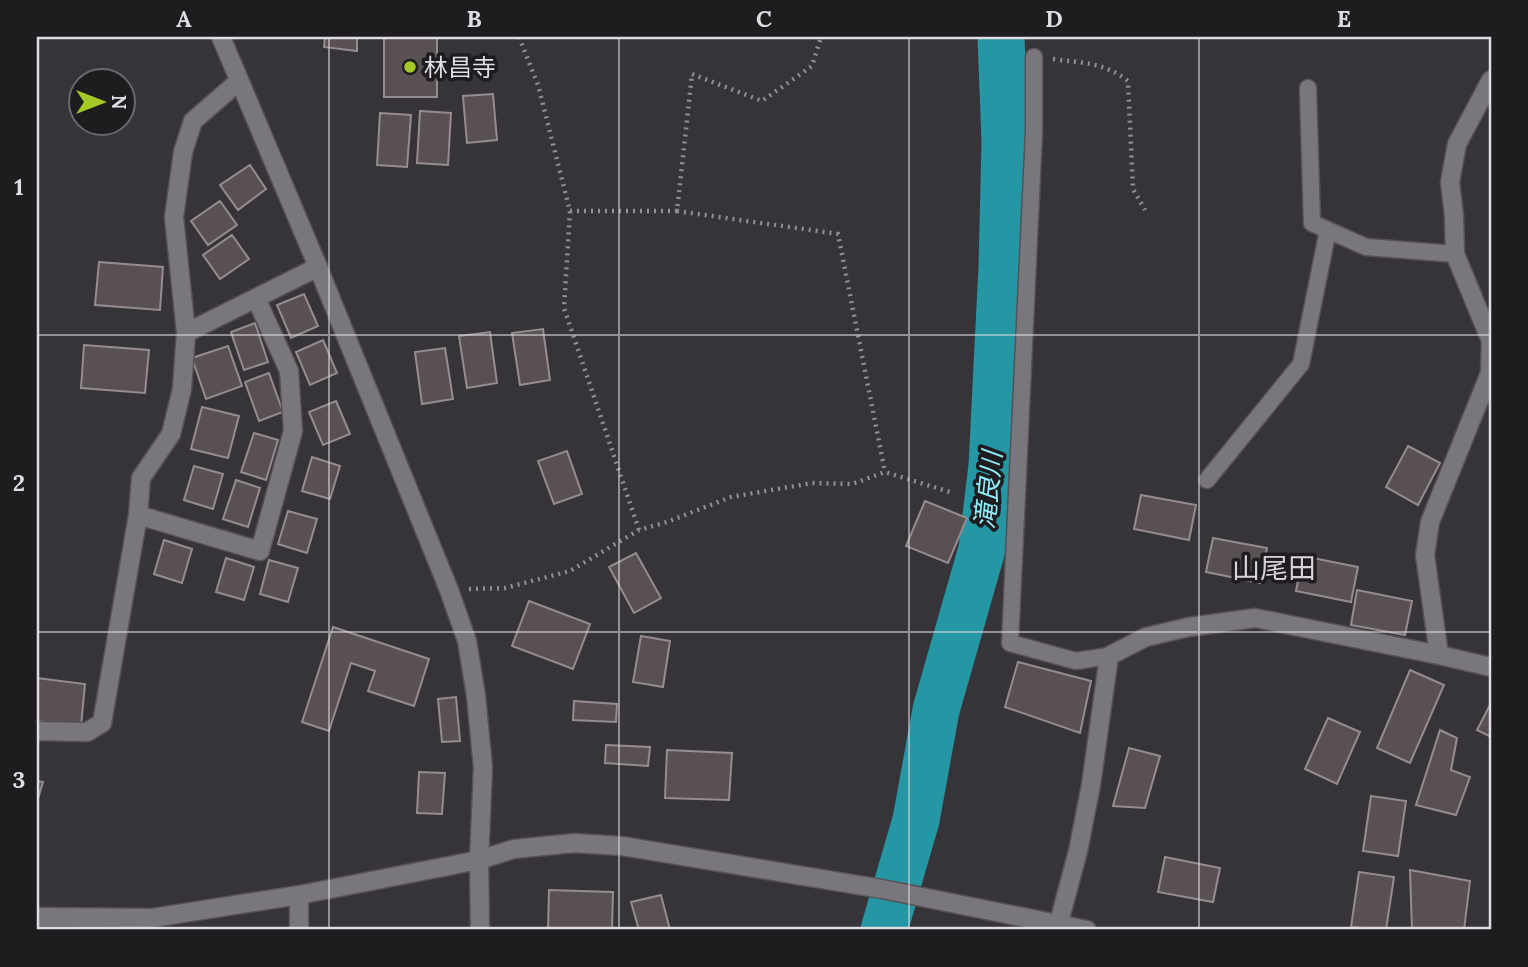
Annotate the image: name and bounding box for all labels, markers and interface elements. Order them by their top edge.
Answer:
text: A [176,4,192,33]
text: B [466,4,482,33]
text: C [756,4,772,33]
text: D [1045,4,1063,33]
text: E [1337,4,1351,33]
place label: 林昌寺 [424,52,496,83]
marker: 林昌寺 [402,59,418,75]
north arrow [66,66,136,136]
text: N [107,95,131,110]
text: 1 [14,172,24,201]
water label: 滝良川 [968,447,1009,531]
text: 2 [13,468,25,497]
district label: 山尾田 [1232,550,1316,586]
text: 3 [13,765,25,794]

